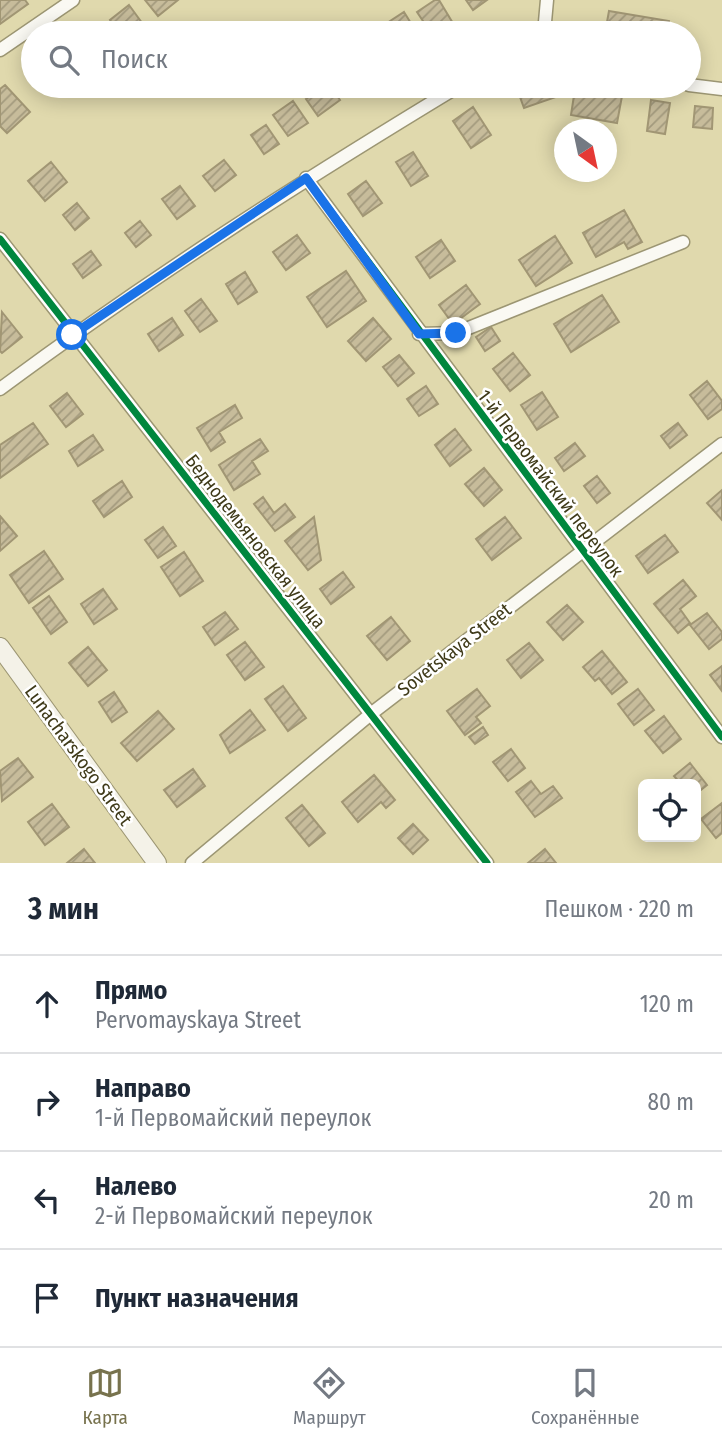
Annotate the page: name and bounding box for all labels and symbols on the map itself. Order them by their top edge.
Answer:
north arrow [554,119,617,182]
route end [440,317,471,348]
route start [56,319,87,350]
street label: 1-й Первомайский переулок [473,385,629,581]
street label: Беднодемьяновская улица [181,450,331,633]
street label: Sovetskaya Street [393,597,516,701]
street label: Lunacharskogo Street [20,681,138,831]

